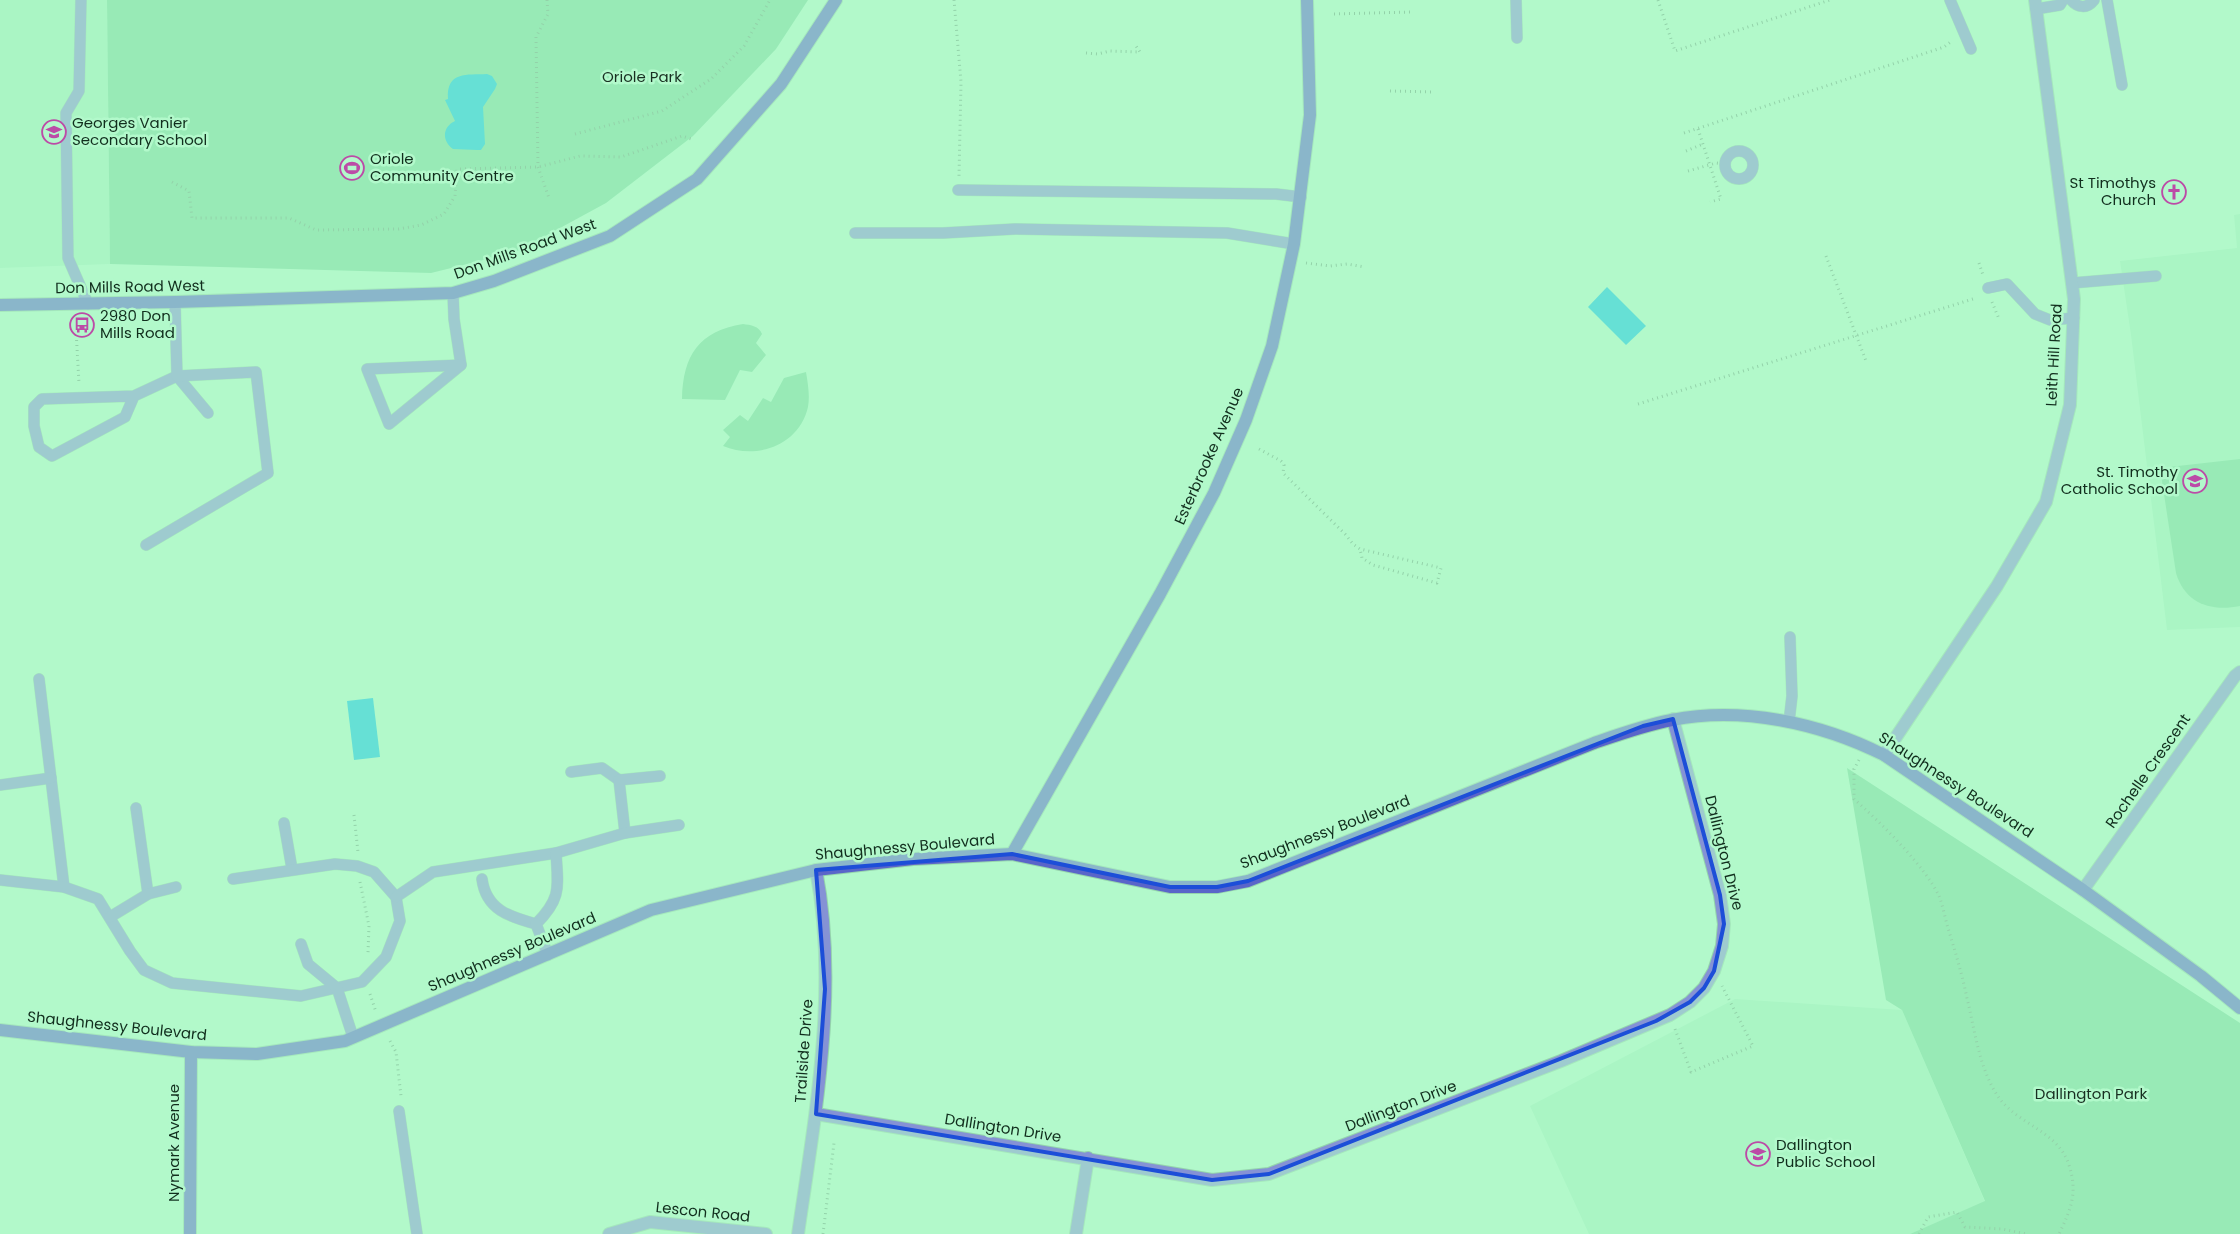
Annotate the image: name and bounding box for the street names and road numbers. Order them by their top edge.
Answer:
street label: Don Mills Road West [451,213,599,284]
street label: Don Mills Road West [55,275,205,298]
street label: Leith Hill Road [2040,303,2067,407]
street label: Esterbrooke Avenue [1169,384,1248,528]
street label: Rochelle Crescent [2100,709,2195,832]
street label: Shaughnessy Boulevard [1875,727,2038,843]
street label: Shaughnessy Boulevard [1237,789,1413,874]
street label: Dallington Drive [1700,793,1749,913]
street label: Shaughnessy Boulevard [814,828,996,865]
street label: Shaughnessy Boulevard [425,907,599,996]
street label: Trailside Drive [789,998,818,1103]
street label: Shaughnessy Boulevard [26,1006,208,1045]
street label: Dallington Drive [1342,1075,1460,1136]
street label: Nymark Avenue [163,1084,184,1202]
street label: Dallington Drive [943,1108,1063,1147]
street label: Lescon Road [655,1196,751,1227]

